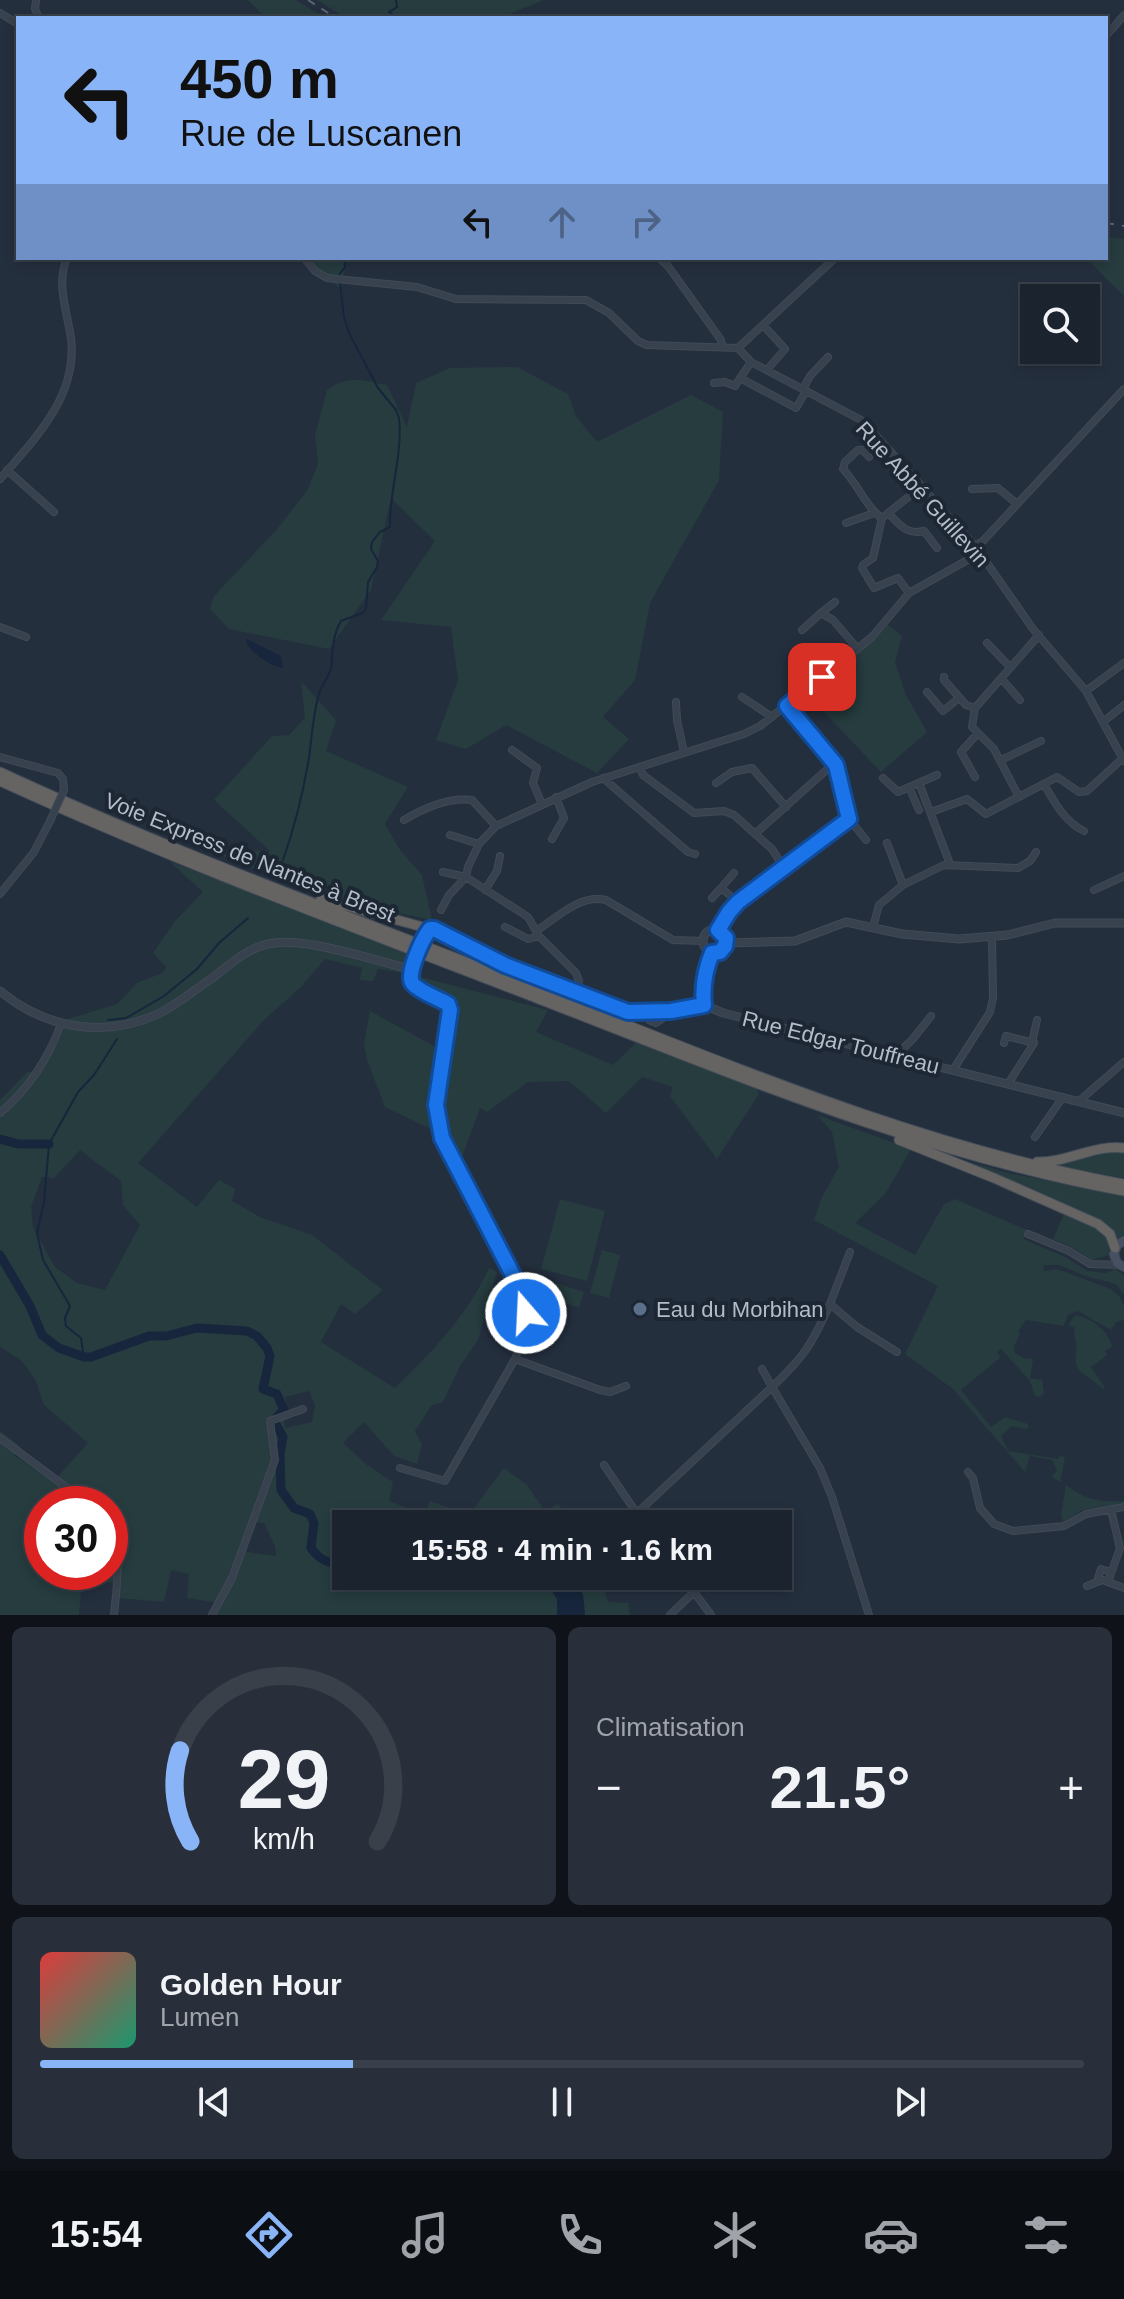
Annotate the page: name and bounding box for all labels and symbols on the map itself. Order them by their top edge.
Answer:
street label: Rue Abbé Guillevin [851,416,995,572]
pin [788,643,856,711]
street label: Voie Express de Nantes à Brest [101,788,398,927]
street label: Rue Edgar Touffreau [740,1006,942,1079]
position arrow [484,1271,568,1355]
place label: Eau du Morbihan [656,1297,824,1322]
marker: Eau du Morbihan [631,1300,649,1318]
speed limit sign: 30 [24,1486,128,1590]

